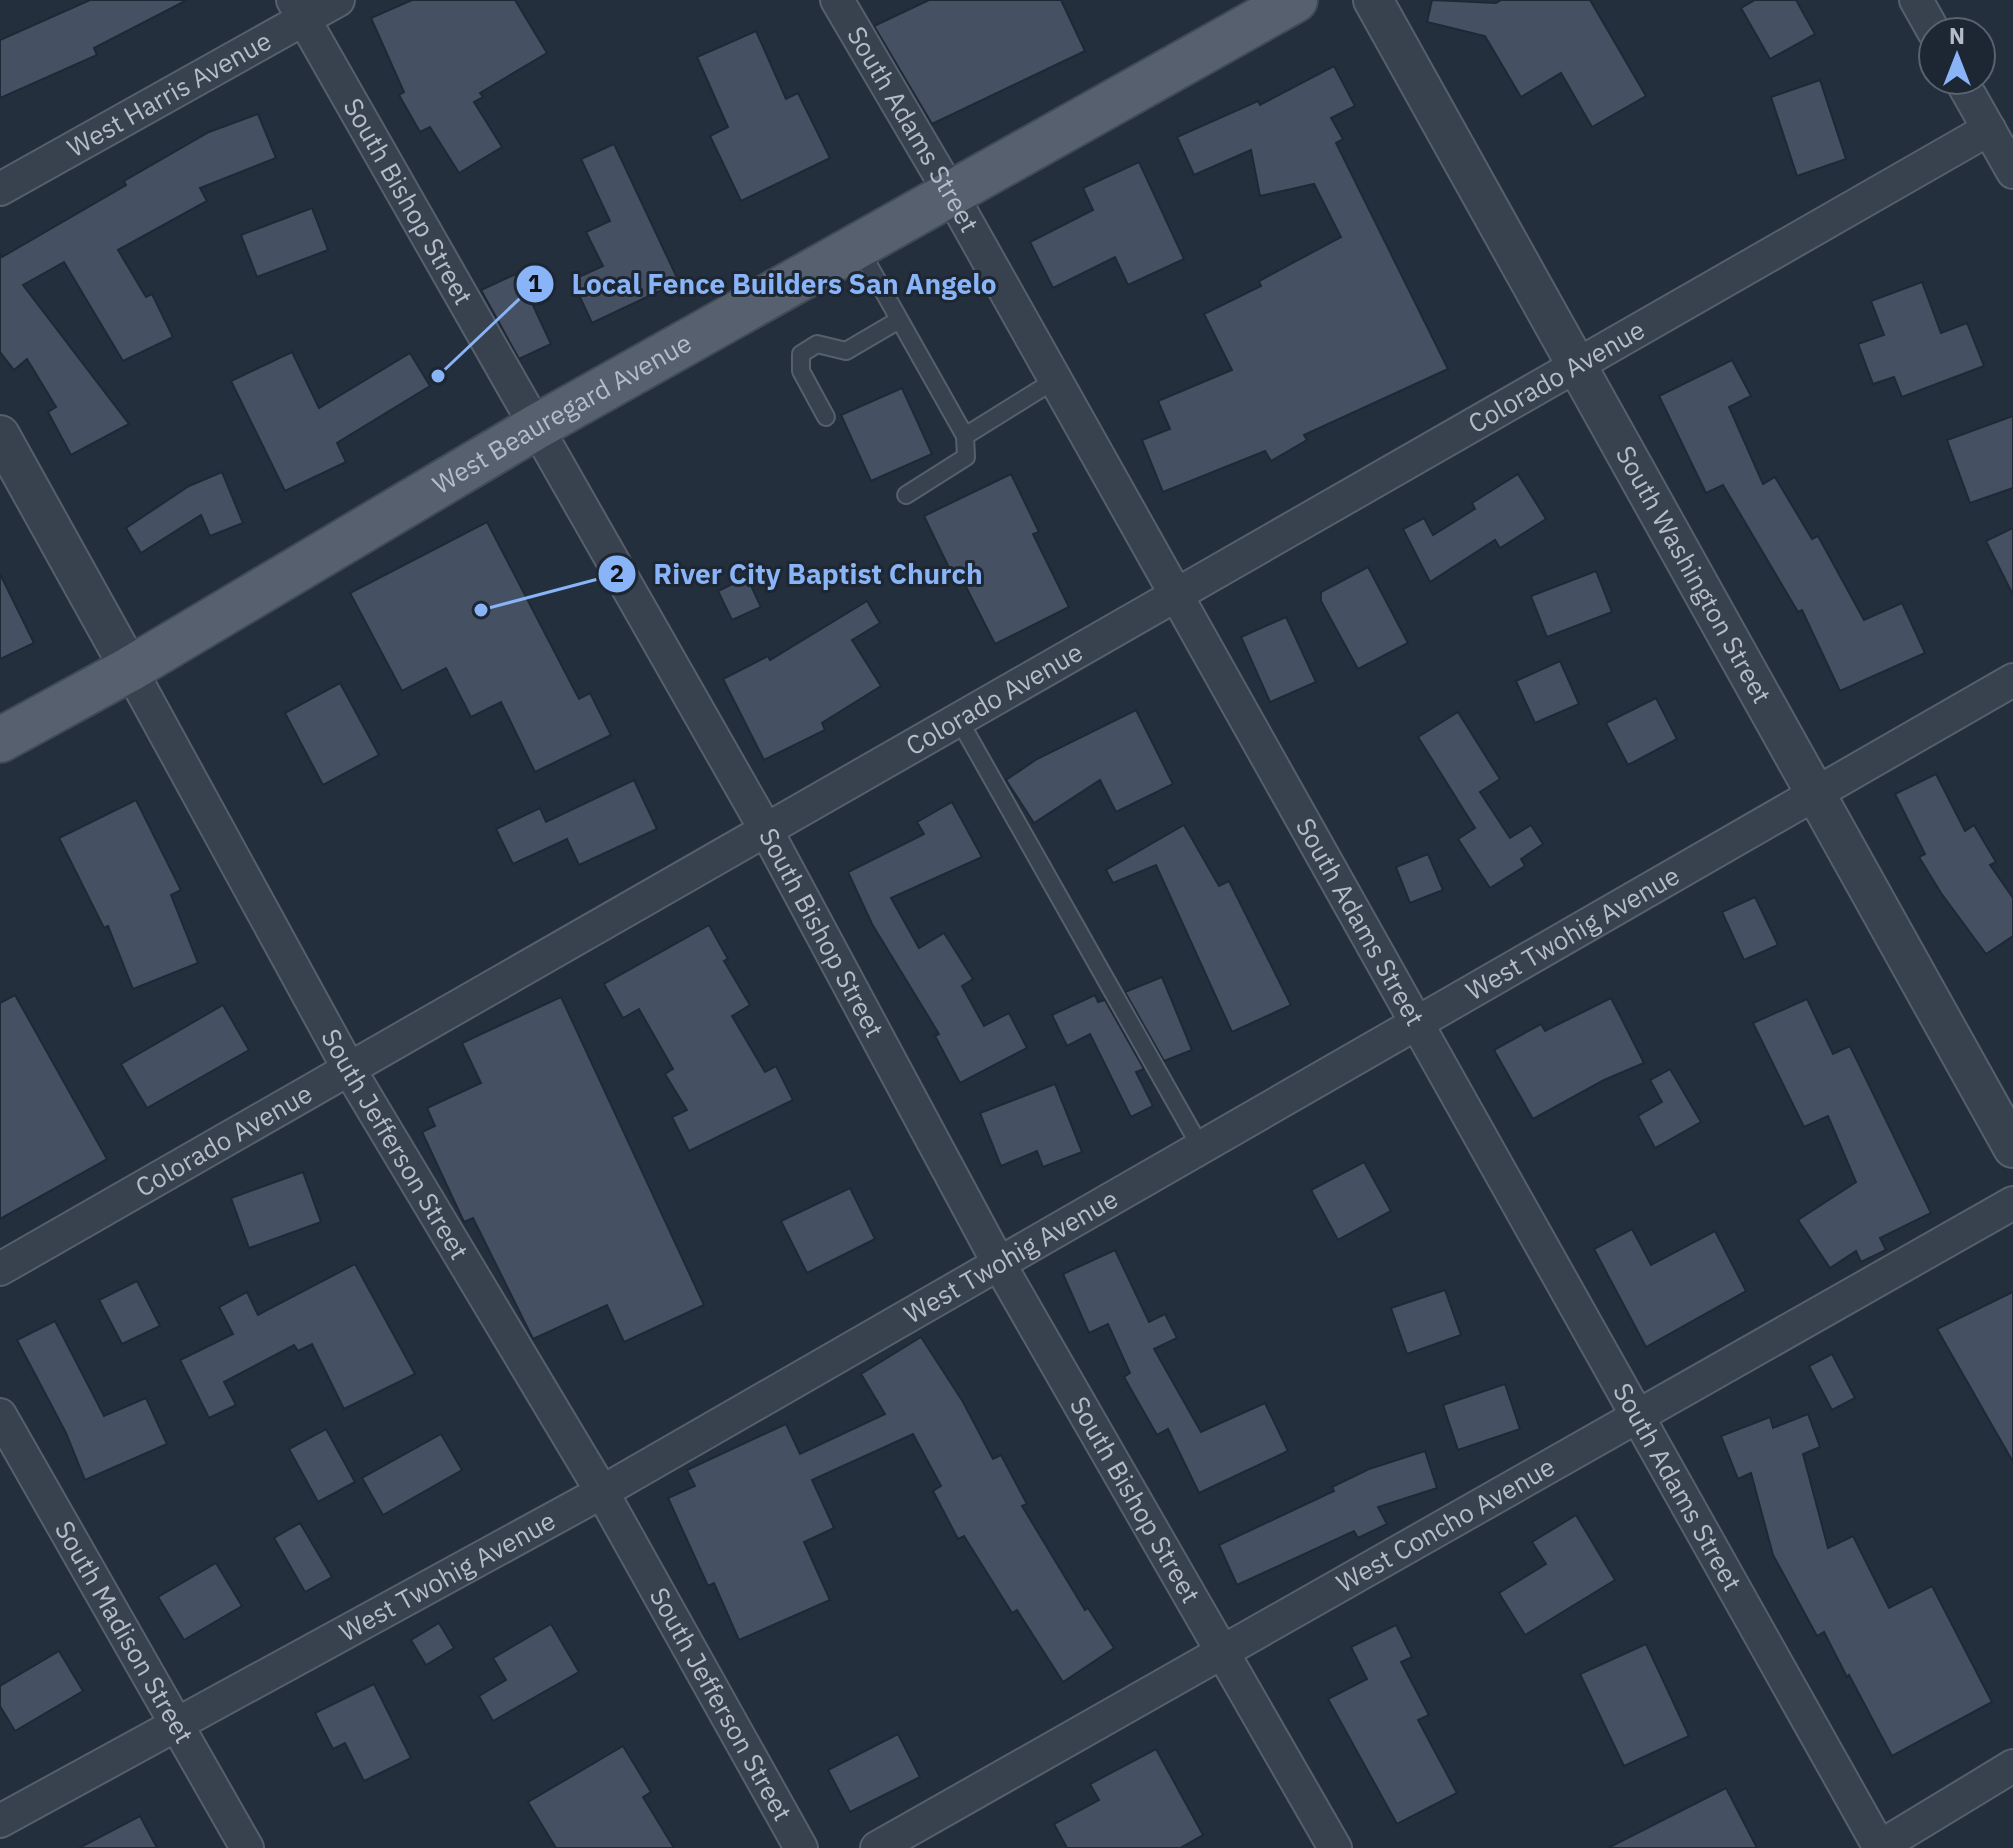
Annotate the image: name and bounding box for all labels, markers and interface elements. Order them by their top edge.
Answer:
north arrow [1917,16,1997,96]
street label: South Adams Street [840,20,987,238]
text: N [1949,21,1965,50]
street label: West Harris Avenue [61,23,277,164]
street label: South Bishop Street [336,92,481,311]
callout: Local Fence Builders San Angelo [515,258,1012,310]
text: Local Fence Builders San Angelo [572,265,996,302]
text: 1 [528,267,542,299]
street label: Colorado Avenue [1461,312,1650,440]
street label: West Beauregard Avenue [426,325,697,501]
street label: South Washington Street [1609,439,1780,709]
callout: River City Baptist Church [597,548,998,600]
text: River City Baptist Church [653,555,983,592]
text: 2 [610,557,624,589]
street label: Colorado Avenue [899,634,1088,762]
street label: South Adams Street [1289,812,1433,1031]
street label: South Bishop Street [752,822,892,1043]
street label: West Twohig Avenue [1459,858,1685,1007]
street label: South Jefferson Street [314,1023,477,1265]
street label: Colorado Avenue [129,1076,318,1204]
street label: West Twohig Avenue [898,1181,1124,1331]
street label: South Adams Street [1606,1377,1750,1596]
street label: South Bishop Street [1063,1390,1208,1609]
street label: West Concho Avenue [1330,1449,1560,1600]
street label: West Twohig Avenue [333,1503,561,1648]
street label: South Madison Street [48,1514,202,1749]
street label: South Jefferson Street [643,1581,800,1826]

